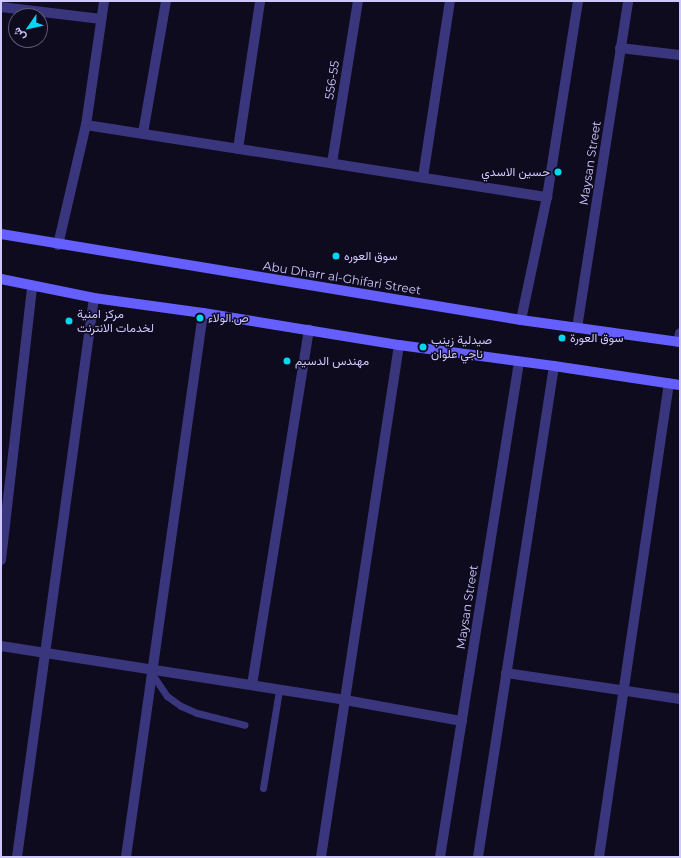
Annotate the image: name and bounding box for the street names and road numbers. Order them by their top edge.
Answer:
street label: 556-55 [322,60,342,100]
street label: Maysan Street [576,120,604,206]
street label: Abu Dharr al-Ghifari Street [262,258,422,298]
street label: Maysan Street [453,564,481,650]

